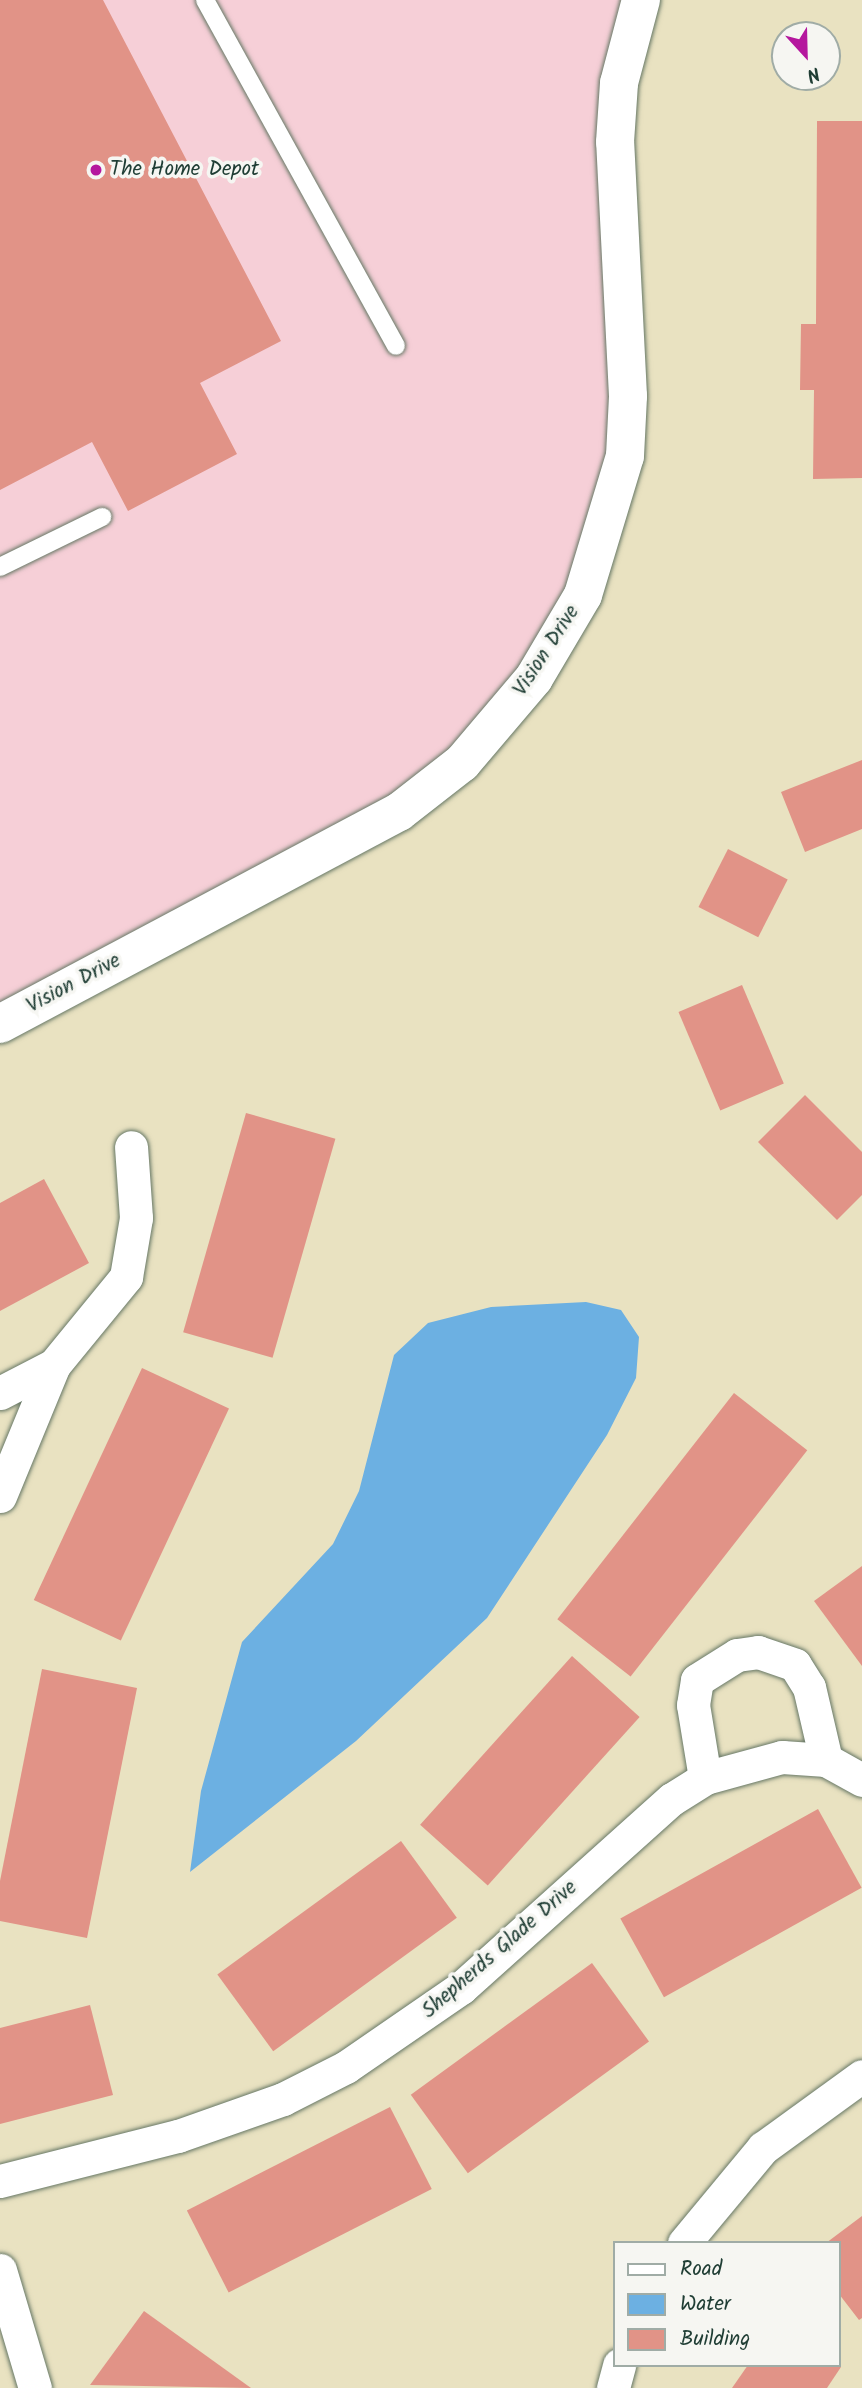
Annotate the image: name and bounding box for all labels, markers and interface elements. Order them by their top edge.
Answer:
north arrow [771,21,841,91]
text: N [802,57,824,90]
place label: The Home Depot [110,157,259,183]
marker: The Home Depot [88,162,104,178]
street label: Vision Drive [508,601,586,701]
street label: Vision Drive [23,949,125,1019]
street label: Shepherds Glade Drive [417,1876,583,2024]
legend [614,2241,841,2367]
text: Road [680,2253,722,2286]
text: Water [680,2288,731,2321]
text: Building [680,2323,750,2356]

